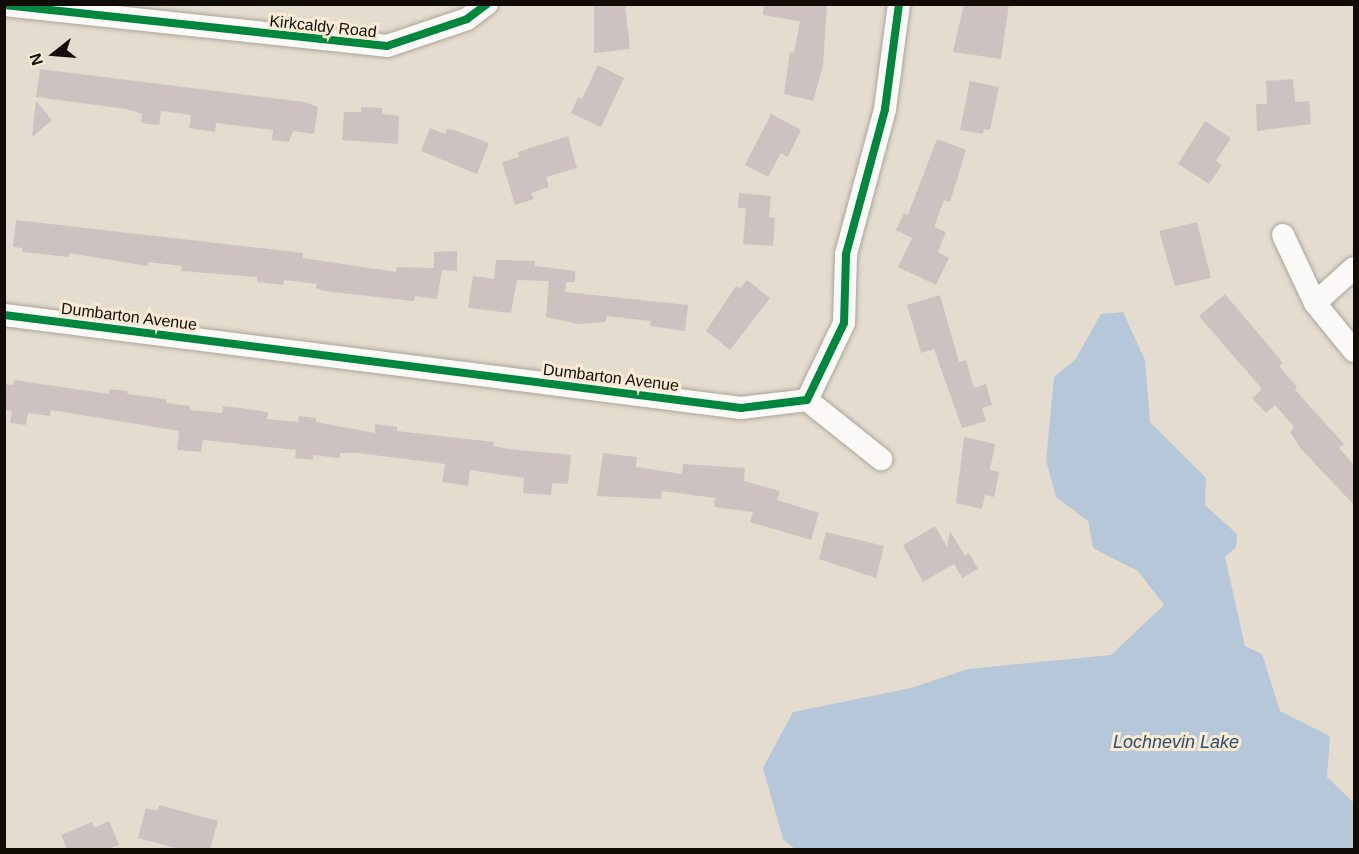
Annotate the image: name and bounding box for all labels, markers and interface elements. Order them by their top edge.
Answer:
street label: Kirkcaldy Road [268,12,378,42]
north arrow [24,24,84,84]
text: N [26,51,46,67]
street label: Dumbarton Avenue [60,299,198,335]
street label: Dumbarton Avenue [542,360,680,396]
water label: Lochnevin Lake [1113,731,1239,753]

